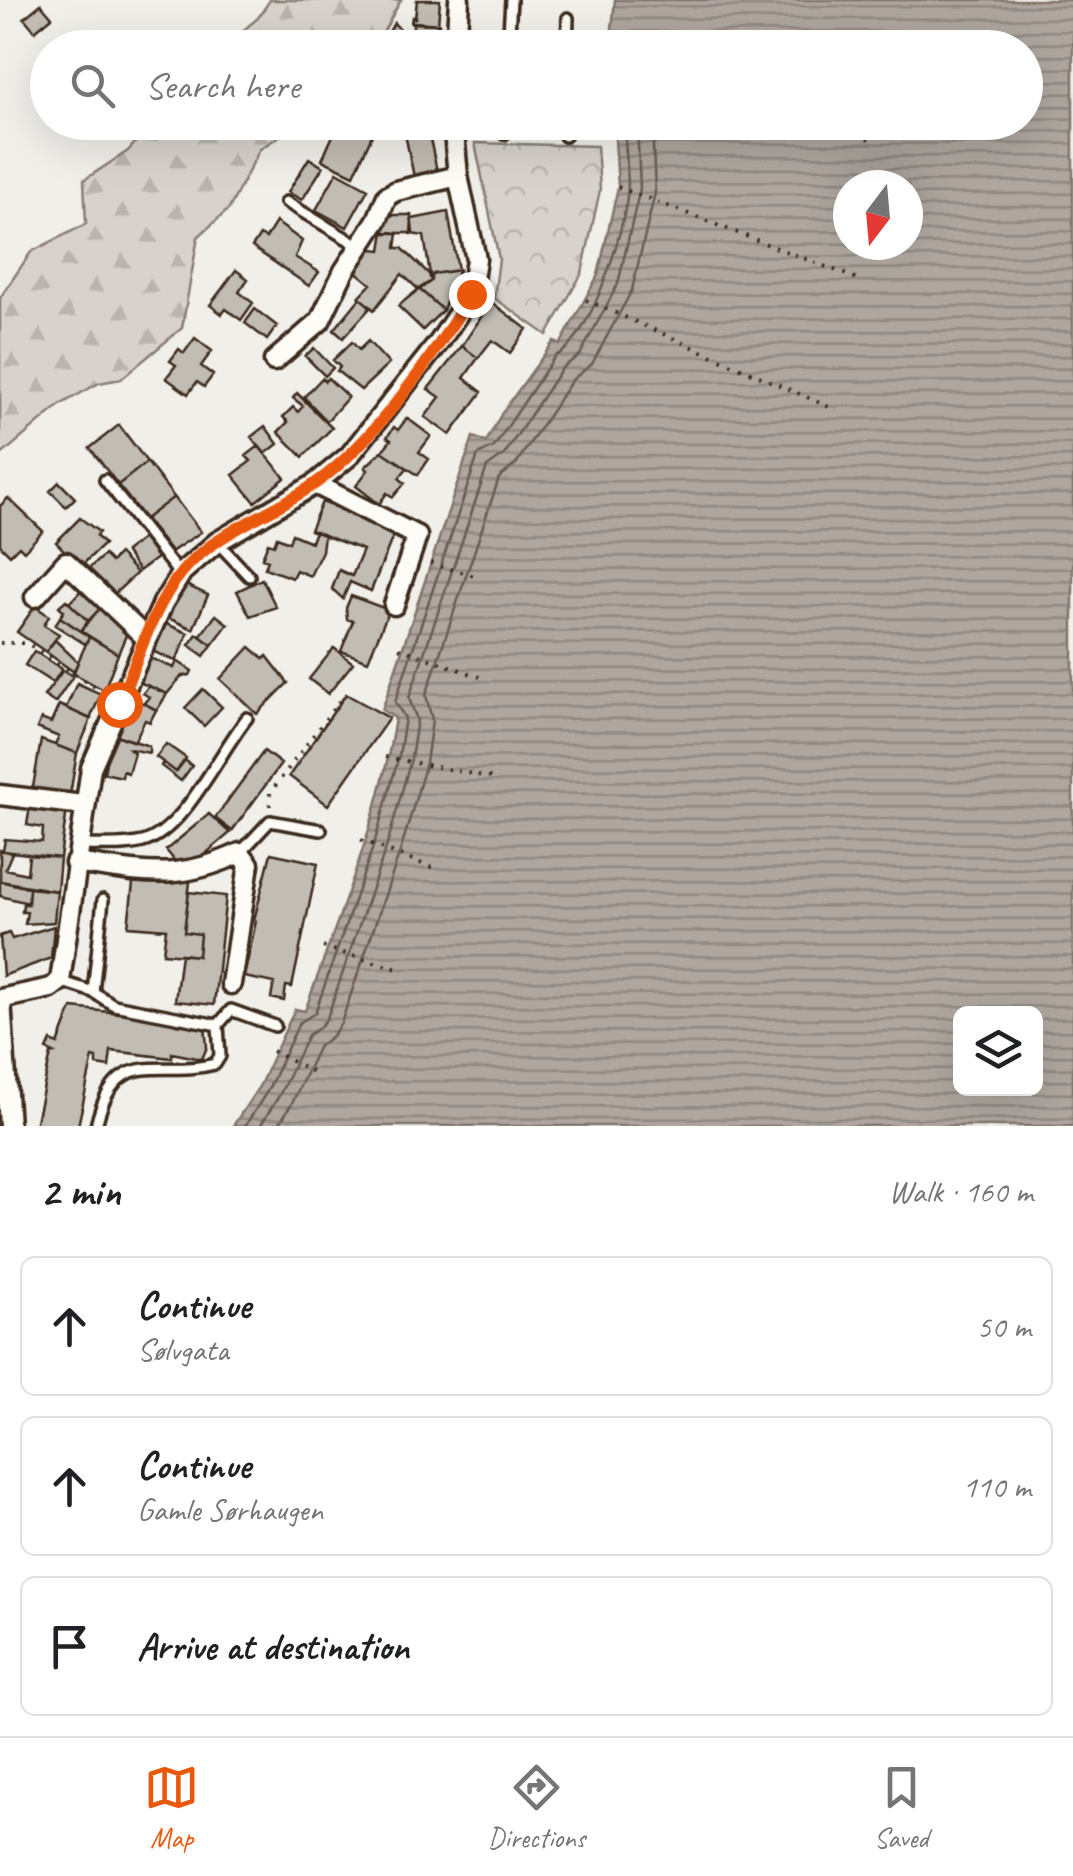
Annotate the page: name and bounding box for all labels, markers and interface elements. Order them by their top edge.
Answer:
search box [30,30,1043,140]
icon: search [65,58,120,113]
text: Search here [145,62,300,109]
north arrow [833,170,923,260]
route end [449,272,495,318]
route start [97,682,143,728]
map controls [953,1006,1043,1096]
button: layers [953,1006,1043,1096]
text: 2 min [40,1165,120,1218]
text: Walk · 160 m [889,1171,1033,1212]
text: Continue [137,1282,251,1329]
icon: ahead [42,1299,97,1354]
text: 50 m [977,1306,1031,1347]
text: Sølvgata [137,1329,229,1370]
text: Continue [137,1442,251,1489]
icon: ahead [42,1459,97,1514]
text: 110 m [962,1466,1031,1507]
text: Gamle Sørhaugen [137,1489,323,1530]
icon: arrive [42,1619,97,1674]
text: Arrive at destination [137,1623,409,1670]
tab: Map [144,1760,199,1855]
tab: Directions [488,1760,585,1855]
tab: Saved [874,1760,929,1855]

